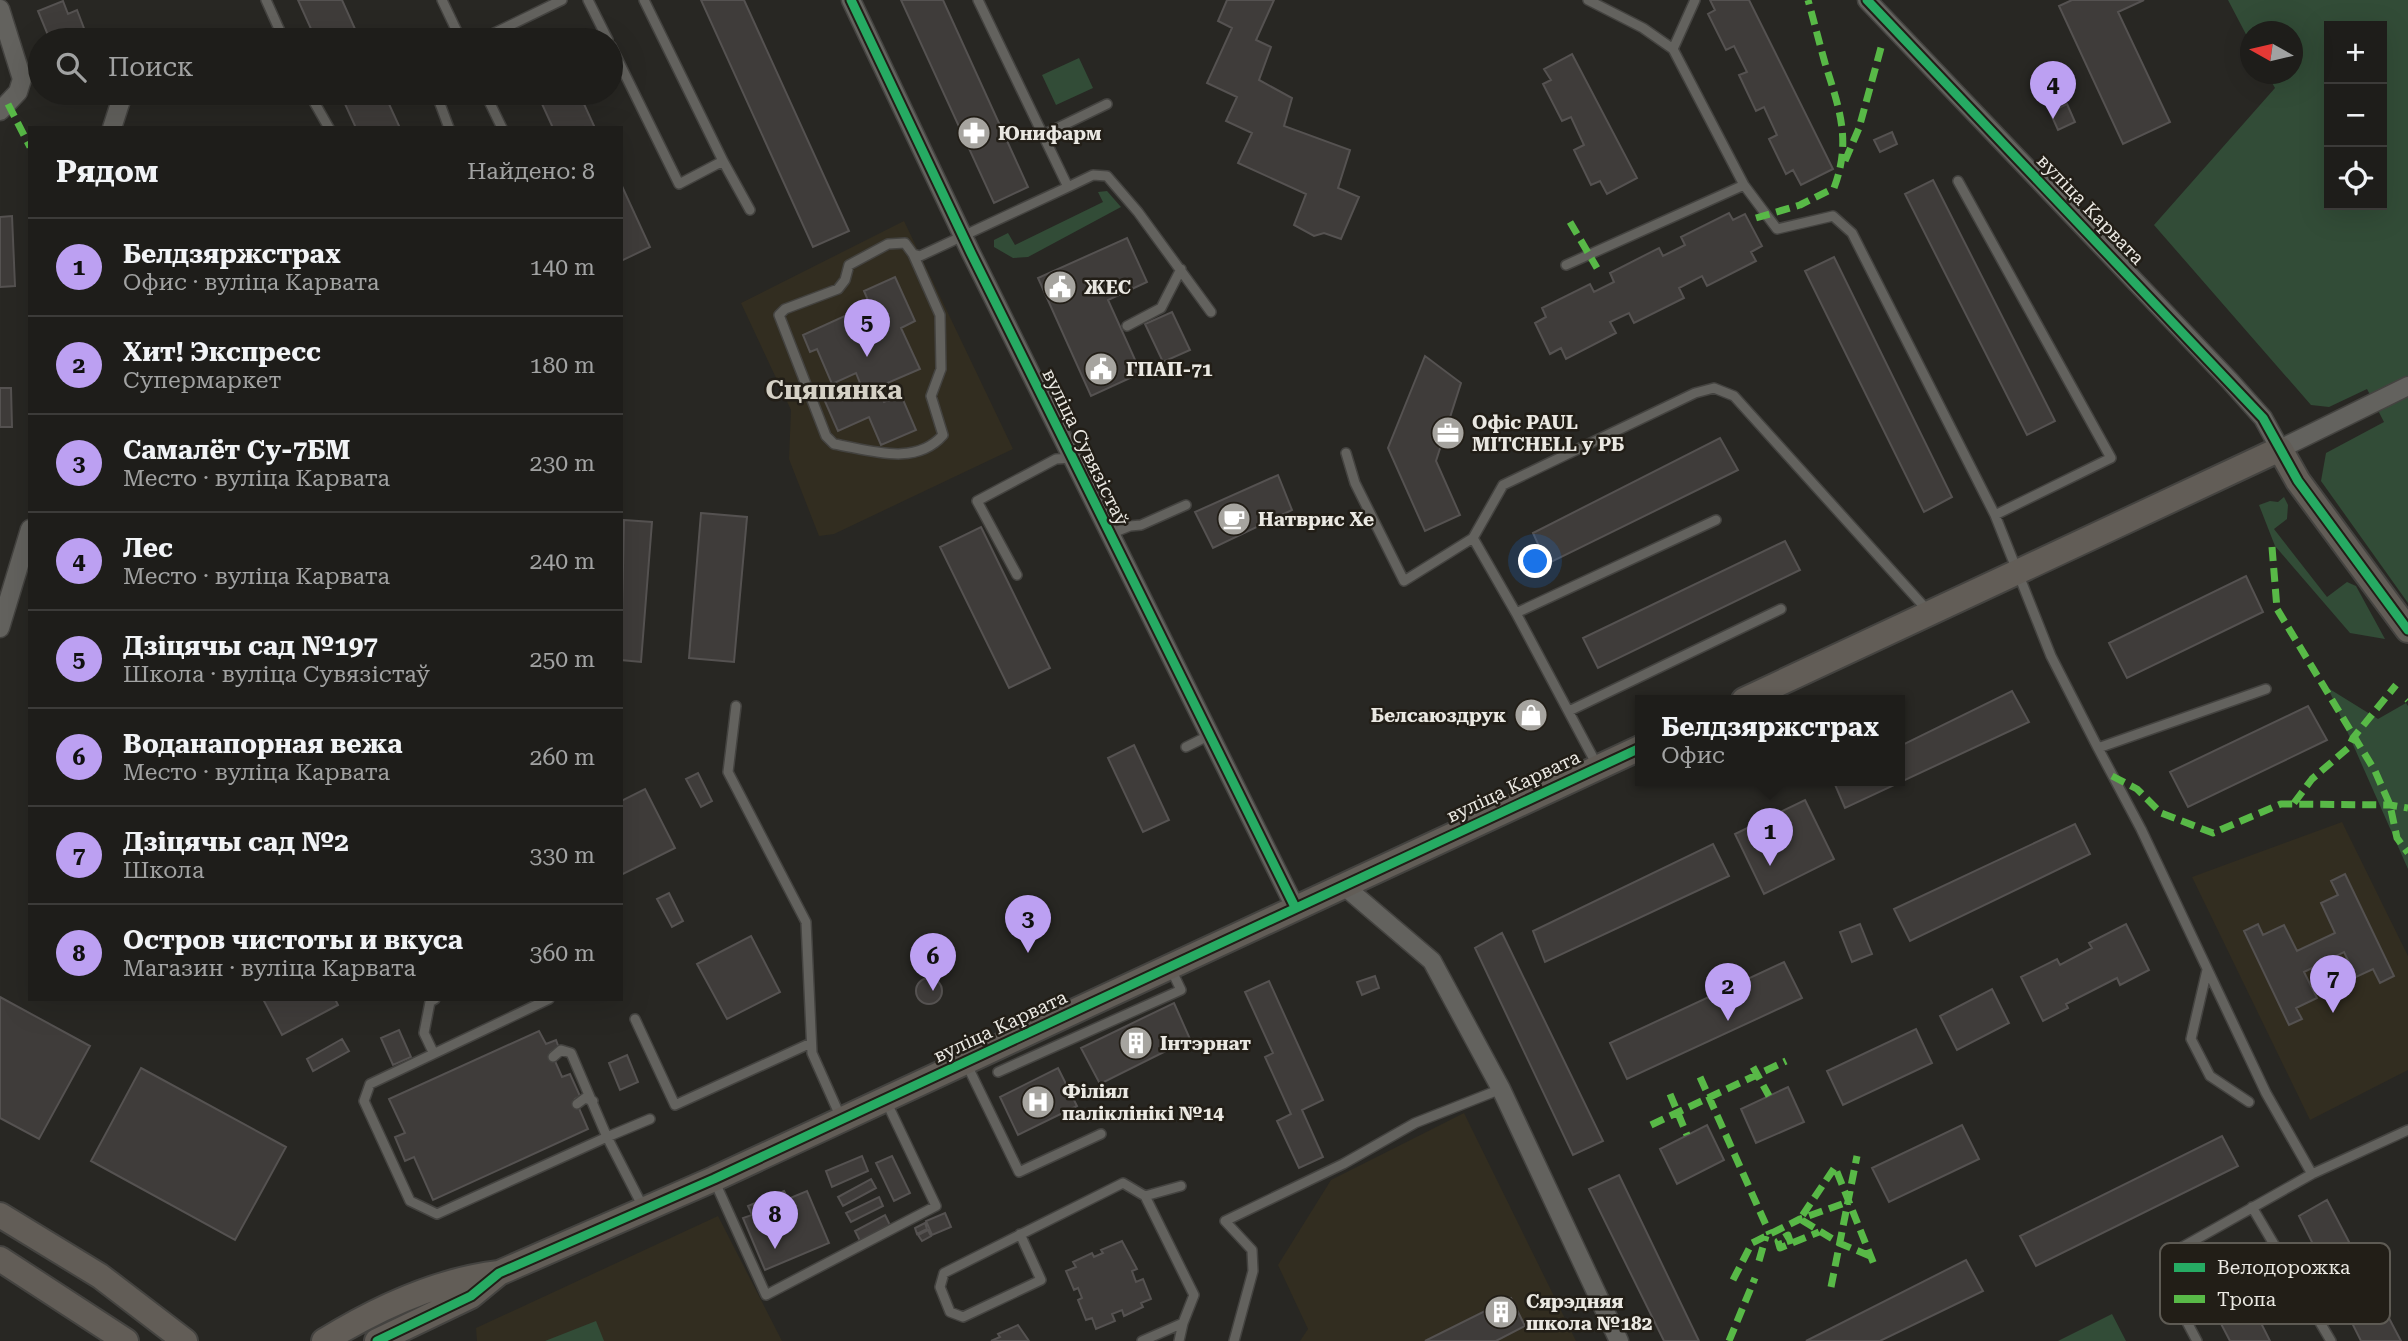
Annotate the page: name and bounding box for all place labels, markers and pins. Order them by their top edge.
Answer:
pin: 4 [2030,61,2076,119]
pharmacy icon: Юнифарм [955,114,993,152]
place label: Юнифарм [998,122,1101,145]
public building icon: ЖЕС [1041,268,1079,306]
place label: ЖЕС [1084,276,1131,299]
pin: 5 [844,299,890,357]
public building icon: ГПАП-71 [1082,350,1120,388]
place label: ГПАП-71 [1126,358,1213,381]
place label: Офіс PAUL MITCHELL у РБ [1472,411,1624,456]
office icon: Офіс PAUL MITCHELL у РБ [1429,414,1467,452]
cafe icon: Натврис Хе [1215,500,1253,538]
place label: Натврис Хе [1258,508,1374,531]
shop icon: Белсаюздрук [1512,696,1550,734]
place label: Белсаюздрук [1371,704,1506,727]
pin: 1 [1747,808,1793,866]
pin: 3 [1005,895,1051,953]
pin: 6 [910,933,956,991]
pin: 7 [2310,955,2356,1013]
pin: 2 [1705,963,1751,1021]
building icon: Інтэрнат [1117,1024,1155,1062]
place label: Інтэрнат [1160,1032,1251,1055]
place label: Філіял паліклінікі №14 [1062,1080,1224,1125]
hospital icon: Філіял паліклінікі №14 [1019,1083,1057,1121]
pin: 8 [752,1191,798,1249]
place label: Сярэдняя школа №182 [1526,1290,1652,1335]
building icon: Сярэдняя школа №182 [1482,1293,1520,1331]

